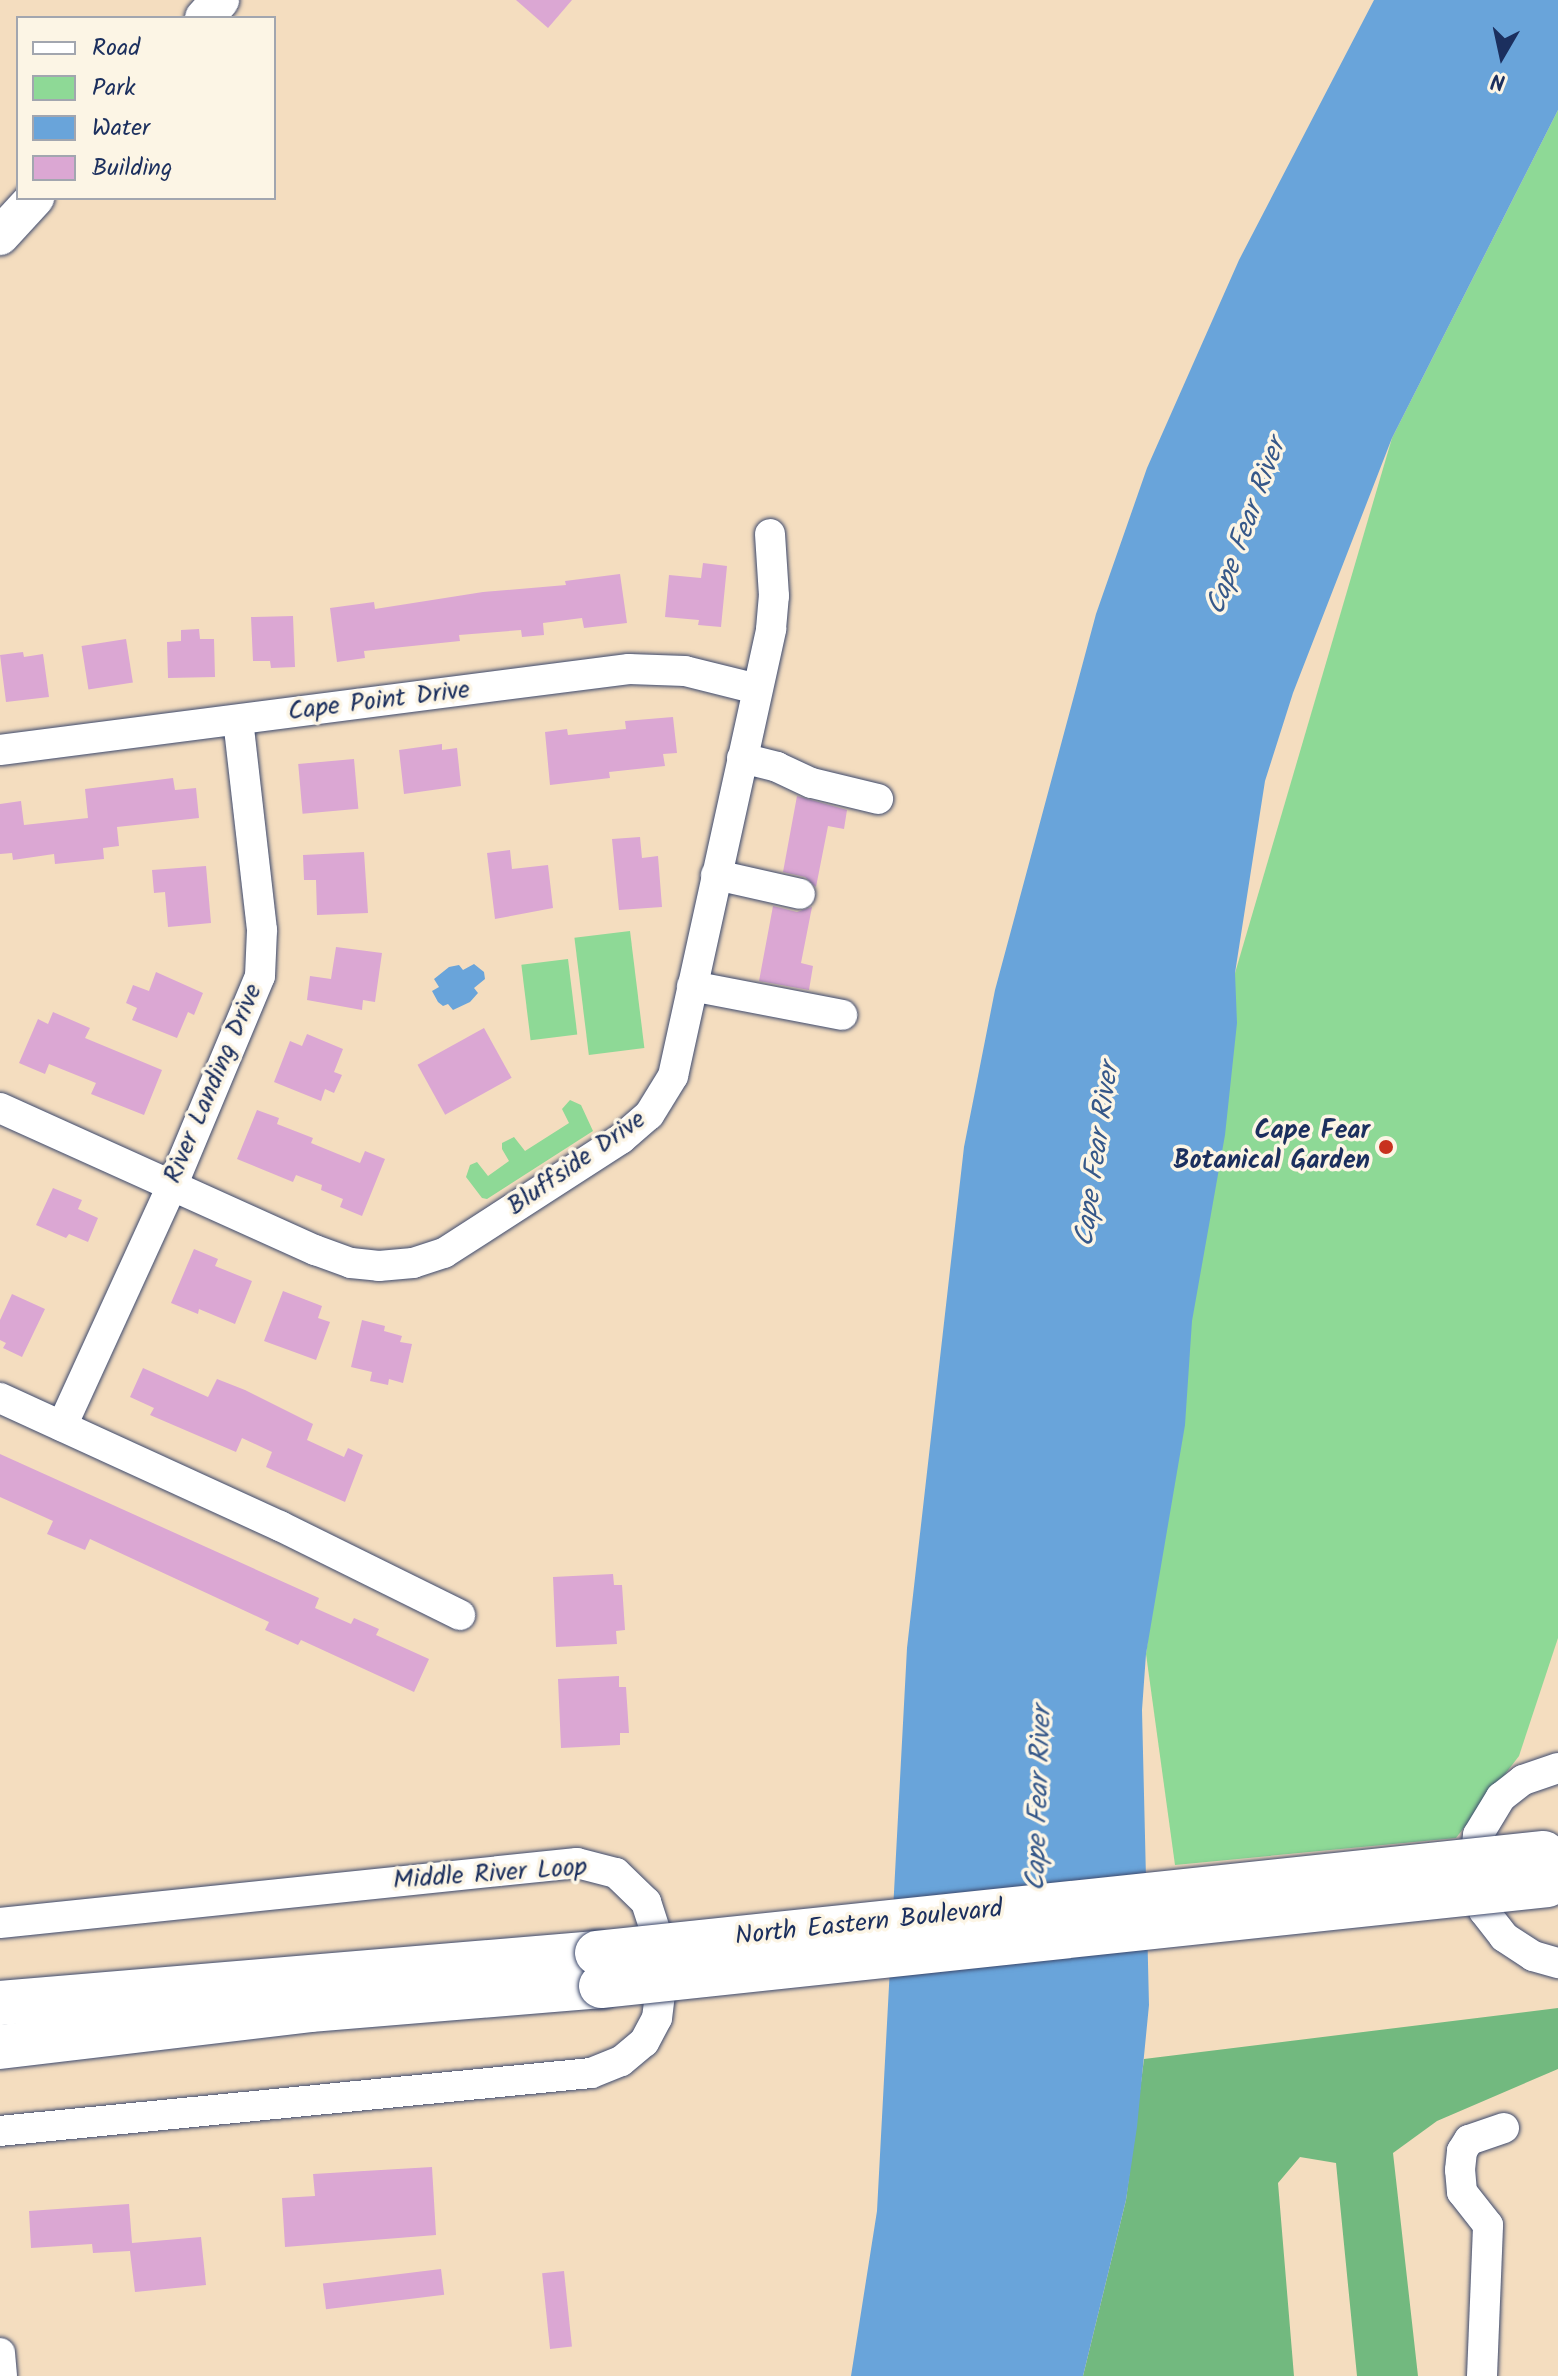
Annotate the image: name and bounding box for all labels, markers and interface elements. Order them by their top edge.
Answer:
legend [16,16,276,200]
north arrow [1462,16,1542,96]
text: Road [92,29,140,68]
text: N [1489,62,1508,99]
text: Park [92,69,136,108]
text: Water [92,109,150,148]
text: Building [92,149,172,188]
water label: Cape Fear River [1200,434,1294,620]
street label: Cape Point Drive [286,675,472,729]
street label: River Landing Drive [158,980,270,1188]
water label: Cape Fear River [1069,1061,1127,1249]
street label: Bluffside Drive [502,1105,652,1223]
place label: Cape Fear Botanical Garden [1174,1116,1370,1178]
marker: Cape Fear Botanical Garden [1377,1138,1395,1156]
water label: Cape Fear River [1020,1706,1060,1892]
street label: Middle River Loop [392,1853,588,1897]
street label: North Eastern Boulevard [734,1894,1004,1954]

